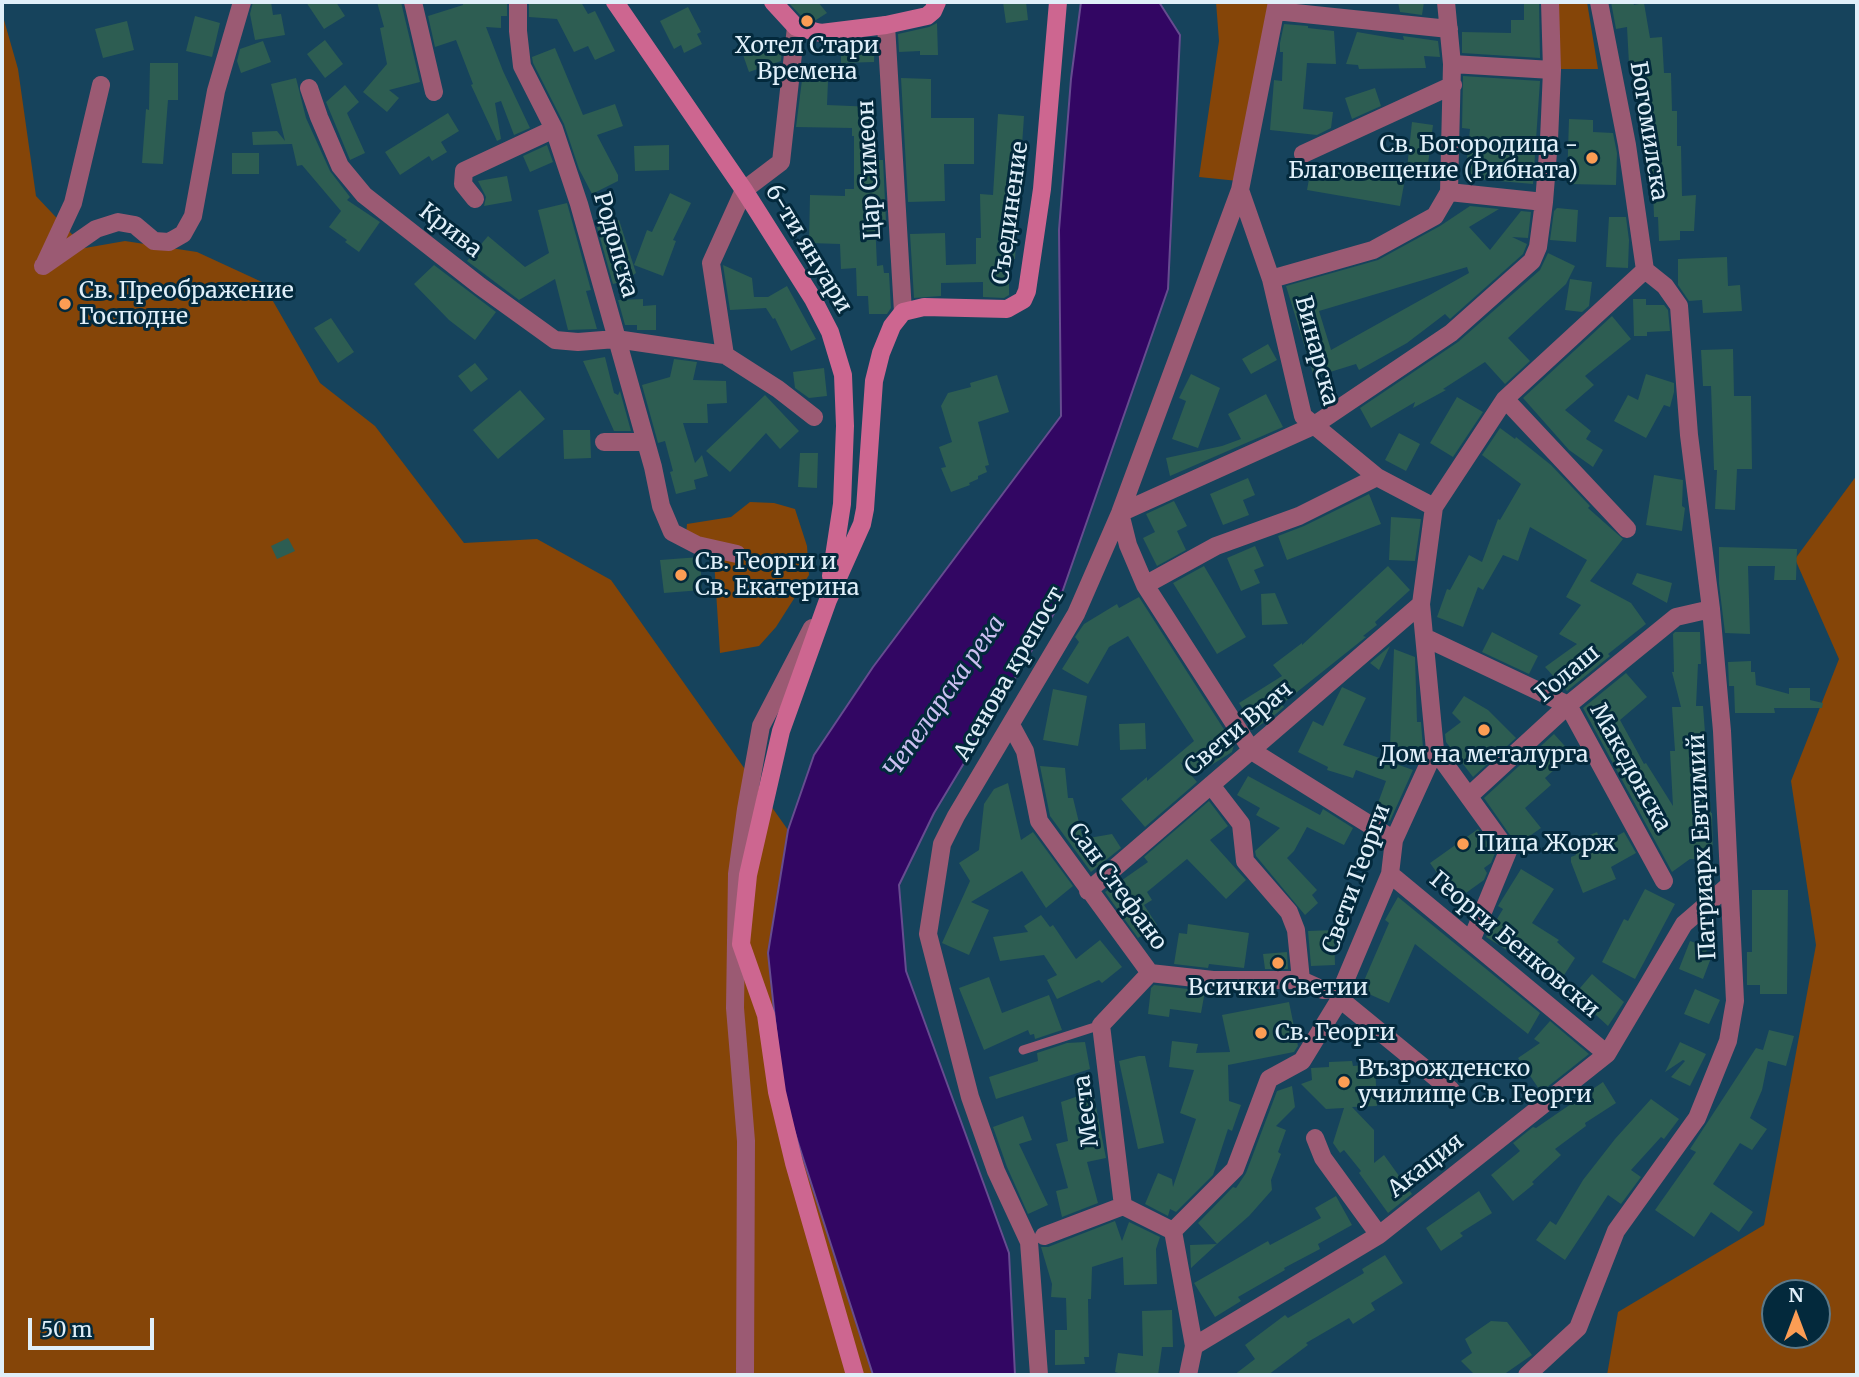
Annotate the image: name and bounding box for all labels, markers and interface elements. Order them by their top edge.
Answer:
marker: Хотел Стари Времена [799,13,815,29]
place label: Хотел Стари Времена [735,32,879,86]
street label: Богомилска [1623,59,1673,203]
street label: Цар Симеон [853,99,887,241]
place label: Св. Богородица - Благовещение (Рибната) [1288,131,1578,185]
street label: Съединение [987,140,1035,286]
marker: Св. Богородица - Благовещение (Рибната) [1584,150,1600,166]
street label: 6-ти януари [759,180,857,318]
street label: Родопска [587,189,643,301]
street label: Крива [413,198,487,264]
place label: Св. Преображение Господне [79,277,294,331]
street label: Винарска [1288,293,1344,409]
marker: Св. Преображение Господне [57,296,73,312]
place label: Св. Георги и Св. Екатерина [695,548,859,602]
marker: Св. Георги и Св. Екатерина [673,567,689,583]
street label: Асенова крепост [949,582,1071,766]
water label: Чепеларска река [878,610,1012,784]
street label: Голаш [1530,639,1606,709]
street label: Свети Врач [1179,676,1299,782]
street label: Македонска [1583,699,1677,837]
marker: Дом на металурга [1476,722,1492,738]
street label: Патриарх Евтимий [1683,733,1723,961]
place label: Дом на металурга [1380,741,1588,769]
street label: Свети Георги [1317,801,1397,957]
street label: Сан Стефано [1062,818,1172,956]
place label: Пица Жорж [1477,830,1616,858]
marker: Пица Жорж [1455,836,1471,852]
street label: Георги Бенковски [1423,866,1605,1024]
marker: Всички Светии [1270,955,1286,971]
place label: Всички Светии [1188,974,1368,1002]
place label: Св. Георги [1275,1019,1395,1047]
marker: Св. Георги [1253,1025,1269,1041]
place label: Възрожденско училище Св. Георги [1358,1055,1592,1109]
street label: Места [1069,1073,1105,1149]
marker: Възрожденско училище Св. Георги [1336,1074,1352,1090]
street label: Акация [1383,1128,1469,1204]
north arrow [1761,1279,1831,1349]
text: N [1788,1283,1804,1307]
scale bar [32,1304,158,1348]
text: 50 m [41,1316,92,1343]

